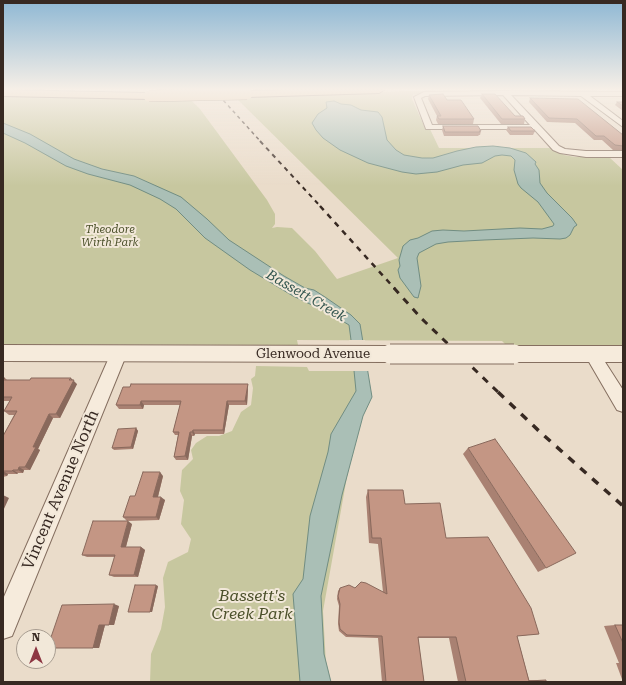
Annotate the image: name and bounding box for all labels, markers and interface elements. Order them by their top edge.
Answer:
park label: Theodore Wirth Park [82,223,138,249]
water label: Bassett Creek [263,266,349,326]
street label: Glenwood Avenue [256,346,370,362]
street label: Vincent Avenue North [19,407,103,573]
park label: Bassett's Creek Park [211,586,293,624]
north arrow [16,629,56,669]
text: N [32,631,40,644]

